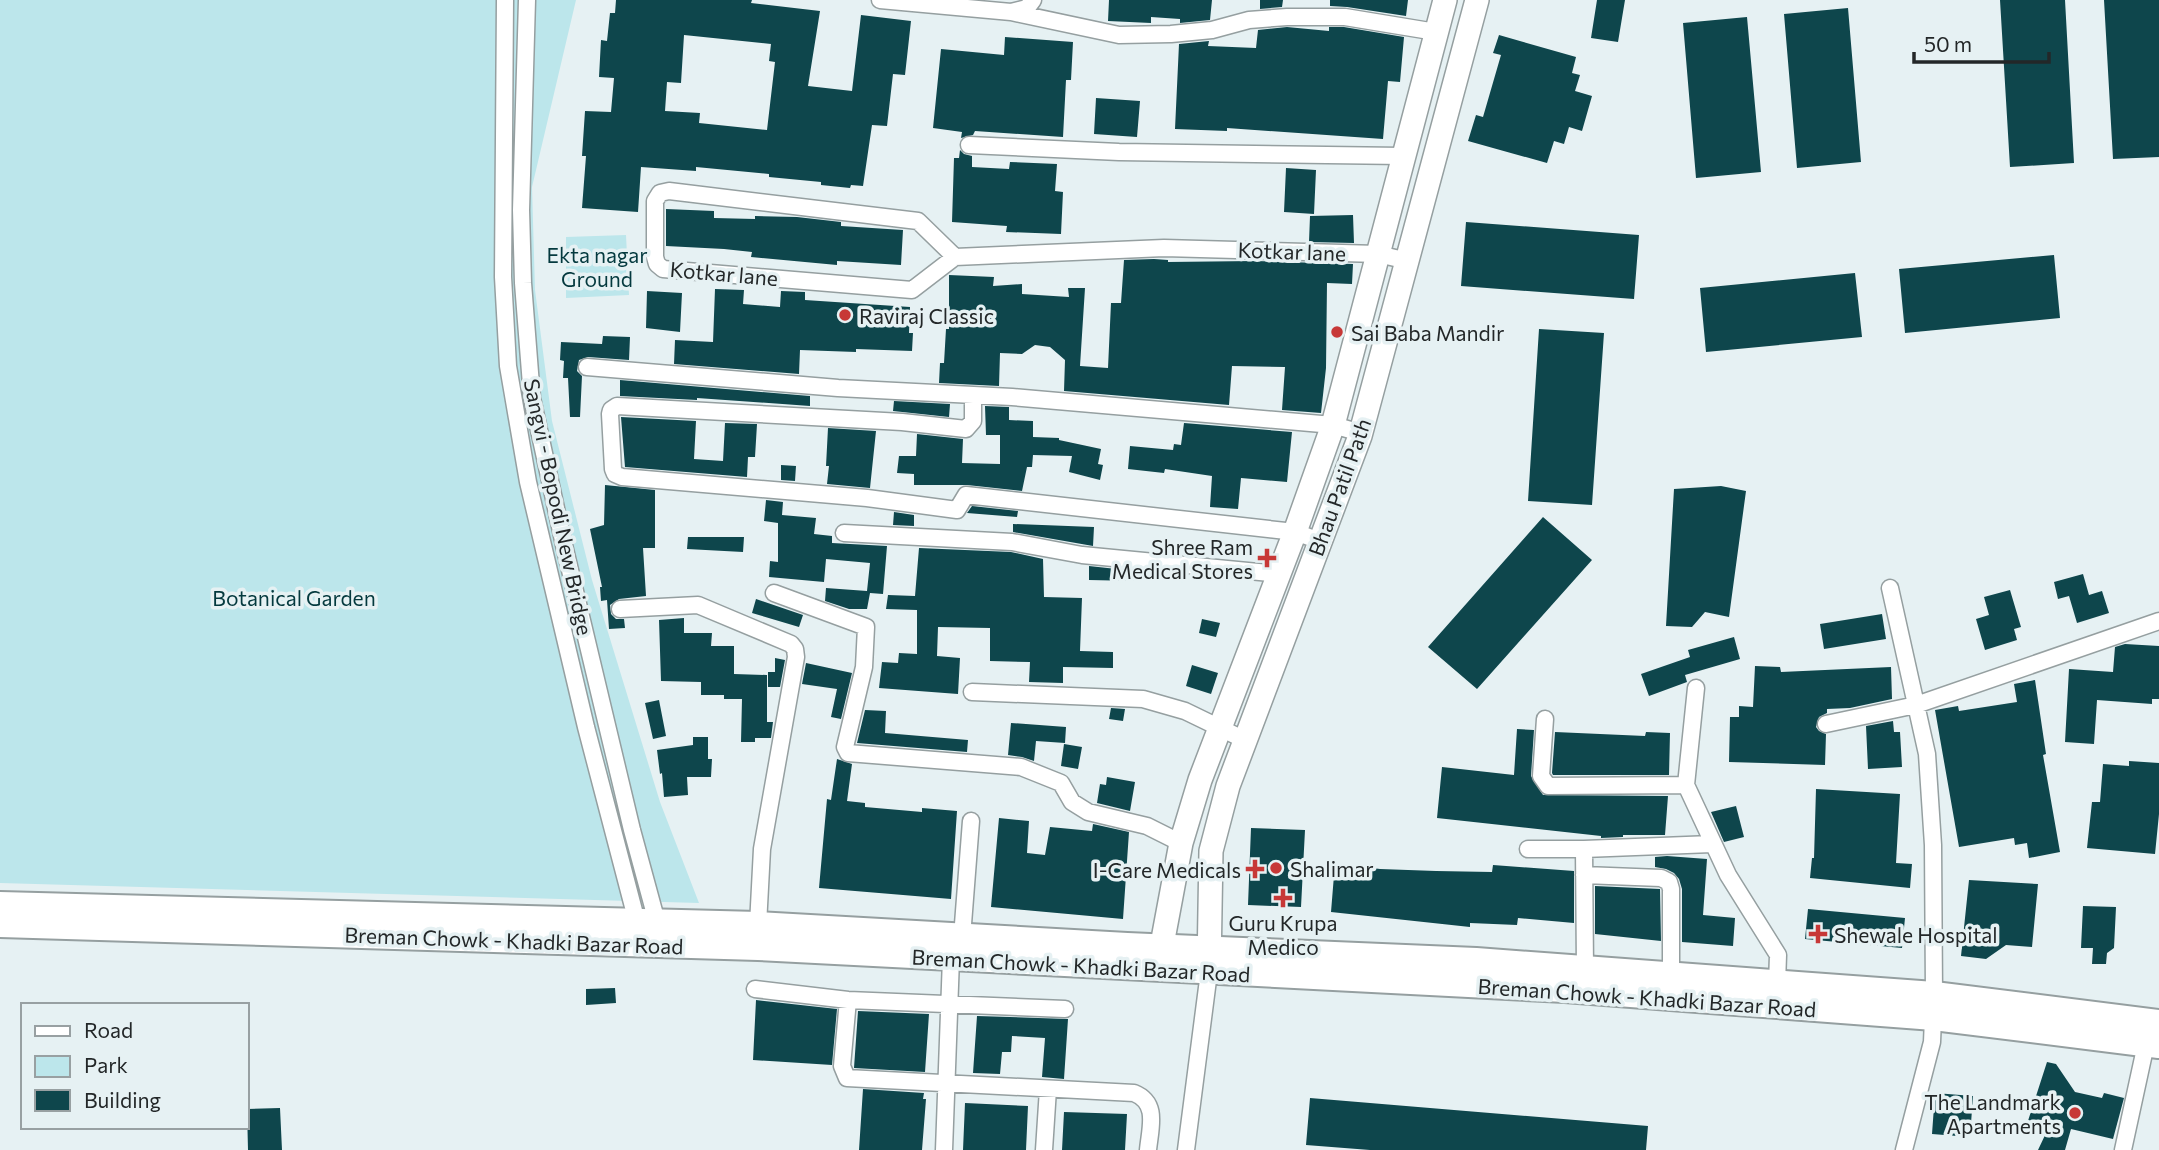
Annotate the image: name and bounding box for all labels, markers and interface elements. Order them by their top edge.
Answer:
scale bar [1914,21,2049,65]
text: 50 m [1924,31,1972,56]
street label: Kotkar lane [1237,237,1347,265]
park label: Ekta nagar Ground [546,242,648,291]
street label: Kotkar lane [669,256,779,290]
place label: Raviraj Classic [859,303,994,328]
marker: Raviraj Classic [837,307,853,323]
place label: Sai Baba Mandir [1351,320,1505,345]
marker: Sai Baba Mandir [1329,324,1345,340]
street label: Sangvi - Bopodi New Bridge [520,376,598,638]
street label: Bhau Patil Path [1303,415,1375,559]
place label: Shree Ram Medical Stores [1112,534,1253,583]
marker: Shree Ram Medical Stores [1259,550,1275,566]
park label: Botanical Garden [212,585,376,610]
place label: Shalimar [1290,856,1374,881]
place label: I-Care Medicals [1093,857,1241,882]
marker: Shalimar [1268,860,1284,876]
marker: I-Care Medicals [1247,861,1263,877]
marker: Guru Krupa Medico [1275,890,1291,906]
place label: Guru Krupa Medico [1229,910,1337,959]
street label: Breman Chowk - Khadki Bazar Road [344,922,684,958]
place label: Shewale Hospital [1834,922,1998,947]
marker: Shewale Hospital [1808,924,1828,944]
street label: Breman Chowk - Khadki Bazar Road [911,944,1251,986]
street label: Breman Chowk - Khadki Bazar Road [1477,973,1817,1021]
legend [21,1003,248,1129]
text: Road [84,1017,133,1042]
text: Park [84,1052,128,1077]
text: Building [84,1087,161,1112]
place label: The Landmark Apartments [1924,1089,2061,1138]
marker: The Landmark Apartments [2067,1105,2083,1121]

